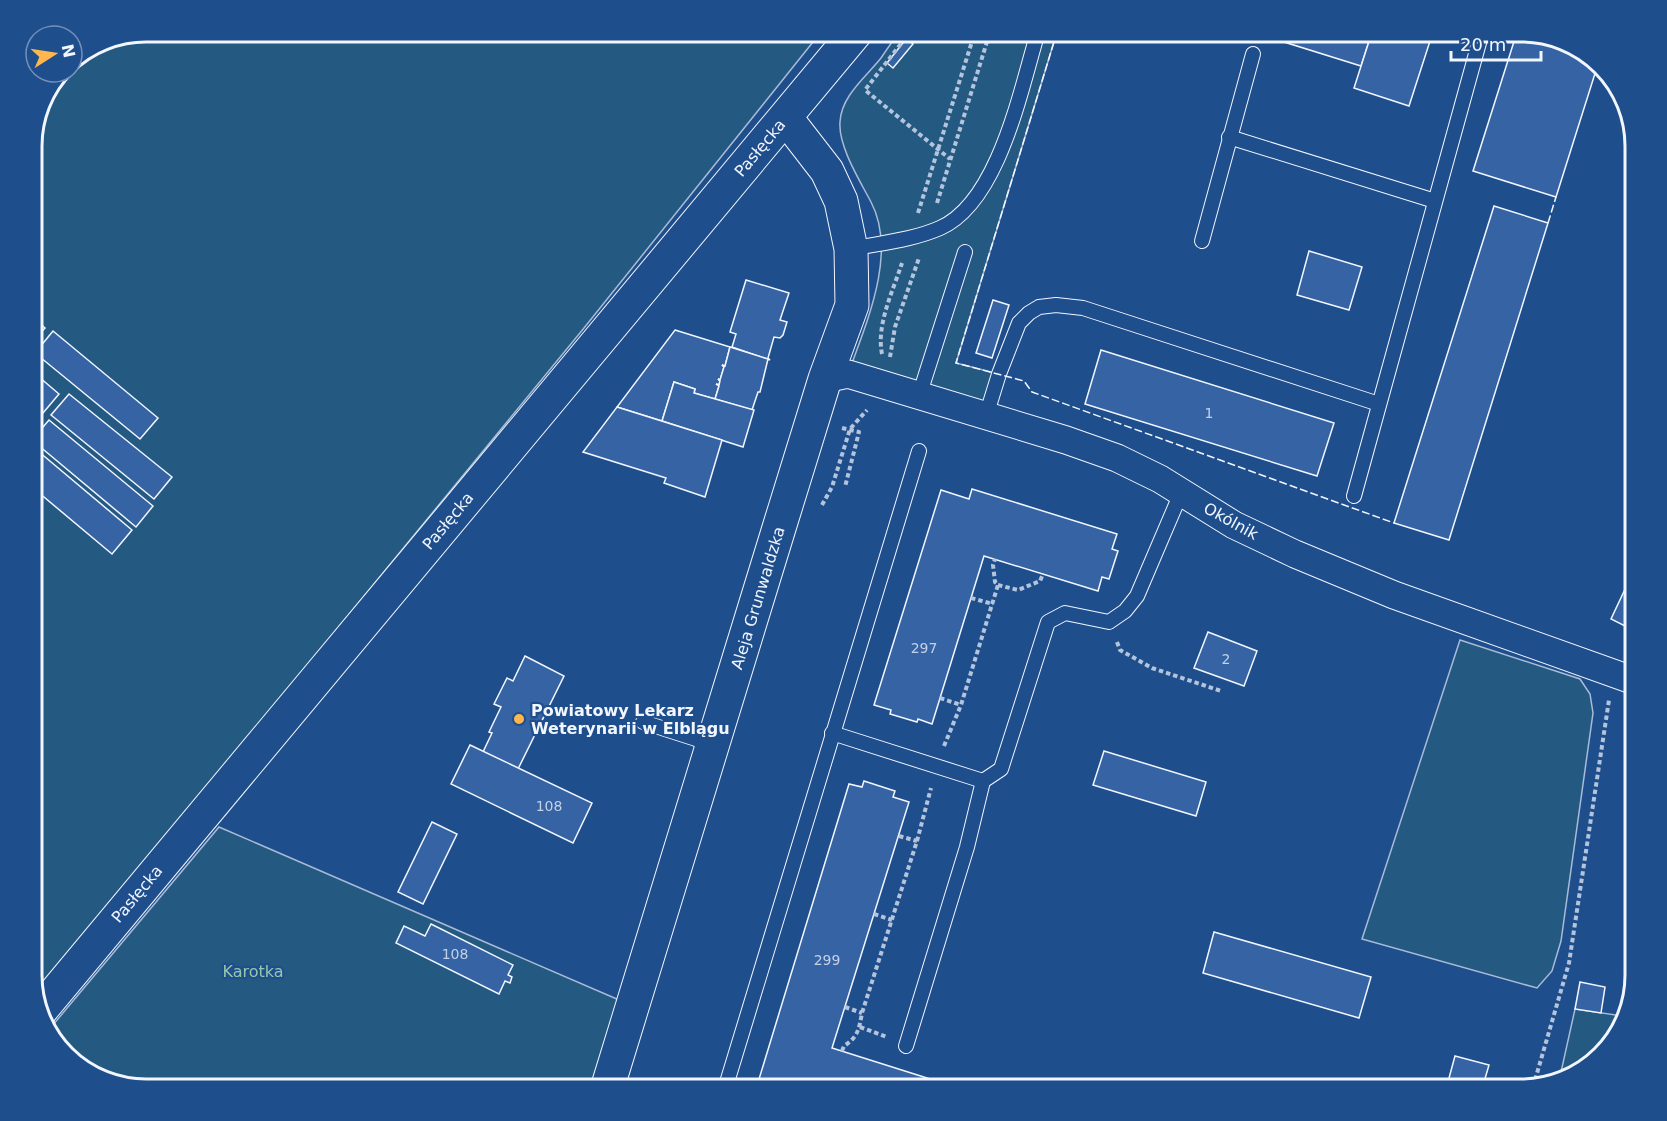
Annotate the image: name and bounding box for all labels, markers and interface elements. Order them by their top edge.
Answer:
north arrow [24,24,84,84]
scale bar [1451,24,1541,62]
text: 20 m [1460,34,1506,55]
text: N [57,42,79,60]
street label: Pasłęcka [731,115,789,181]
house number: 1 [1205,405,1213,421]
street label: Pasłęcka [419,488,477,554]
street label: Okólnik [1200,498,1262,544]
street label: Aleja Grunwaldzka [727,524,789,672]
house number: 297 [911,640,937,656]
house number: 2 [1222,651,1230,667]
place label: Powiatowy Lekarz Weterynarii w Elblągu [531,701,730,738]
marker: Powiatowy Lekarz Weterynarii w Elblągu [512,712,526,726]
house number: 108 [536,798,562,814]
street label: Pasłęcka [108,861,166,927]
house number: 108 [442,946,468,962]
house number: 299 [814,952,840,968]
park label: Karotka [222,962,284,981]

